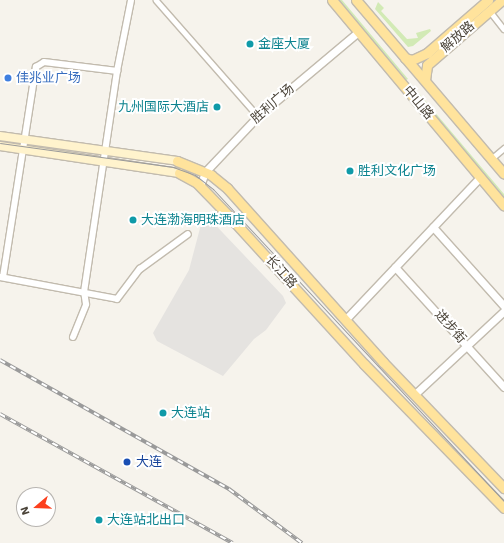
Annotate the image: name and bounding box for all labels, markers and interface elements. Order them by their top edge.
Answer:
street label: 解放路 [438,18,478,56]
place label: 金座大厦 [258,36,310,52]
marker: 金座大厦 [245,39,255,49]
place label: 佳兆业广场 [16,70,81,86]
marker: 佳兆业广场 [3,73,13,83]
street label: 胜利广场 [248,81,298,127]
street label: 中山路 [399,83,437,123]
place label: 九州国际大酒店 [118,99,209,115]
marker: 九州国际大酒店 [212,102,222,112]
place label: 胜利文化广场 [358,163,436,179]
marker: 胜利文化广场 [345,166,355,176]
place label: 大连渤海明珠酒店 [141,212,245,228]
marker: 大连渤海明珠酒店 [128,215,138,225]
street label: 长江路 [262,252,300,292]
street label: 进步街 [431,307,469,347]
place label: 大连站 [171,405,210,421]
marker: 大连站 [158,408,168,418]
place label: 大连 [136,454,162,470]
marker: 大连 [121,456,133,468]
north arrow [16,487,56,527]
text: N [18,505,33,517]
place label: 大连站北出口 [107,512,185,528]
marker: 大连站北出口 [94,515,104,525]

